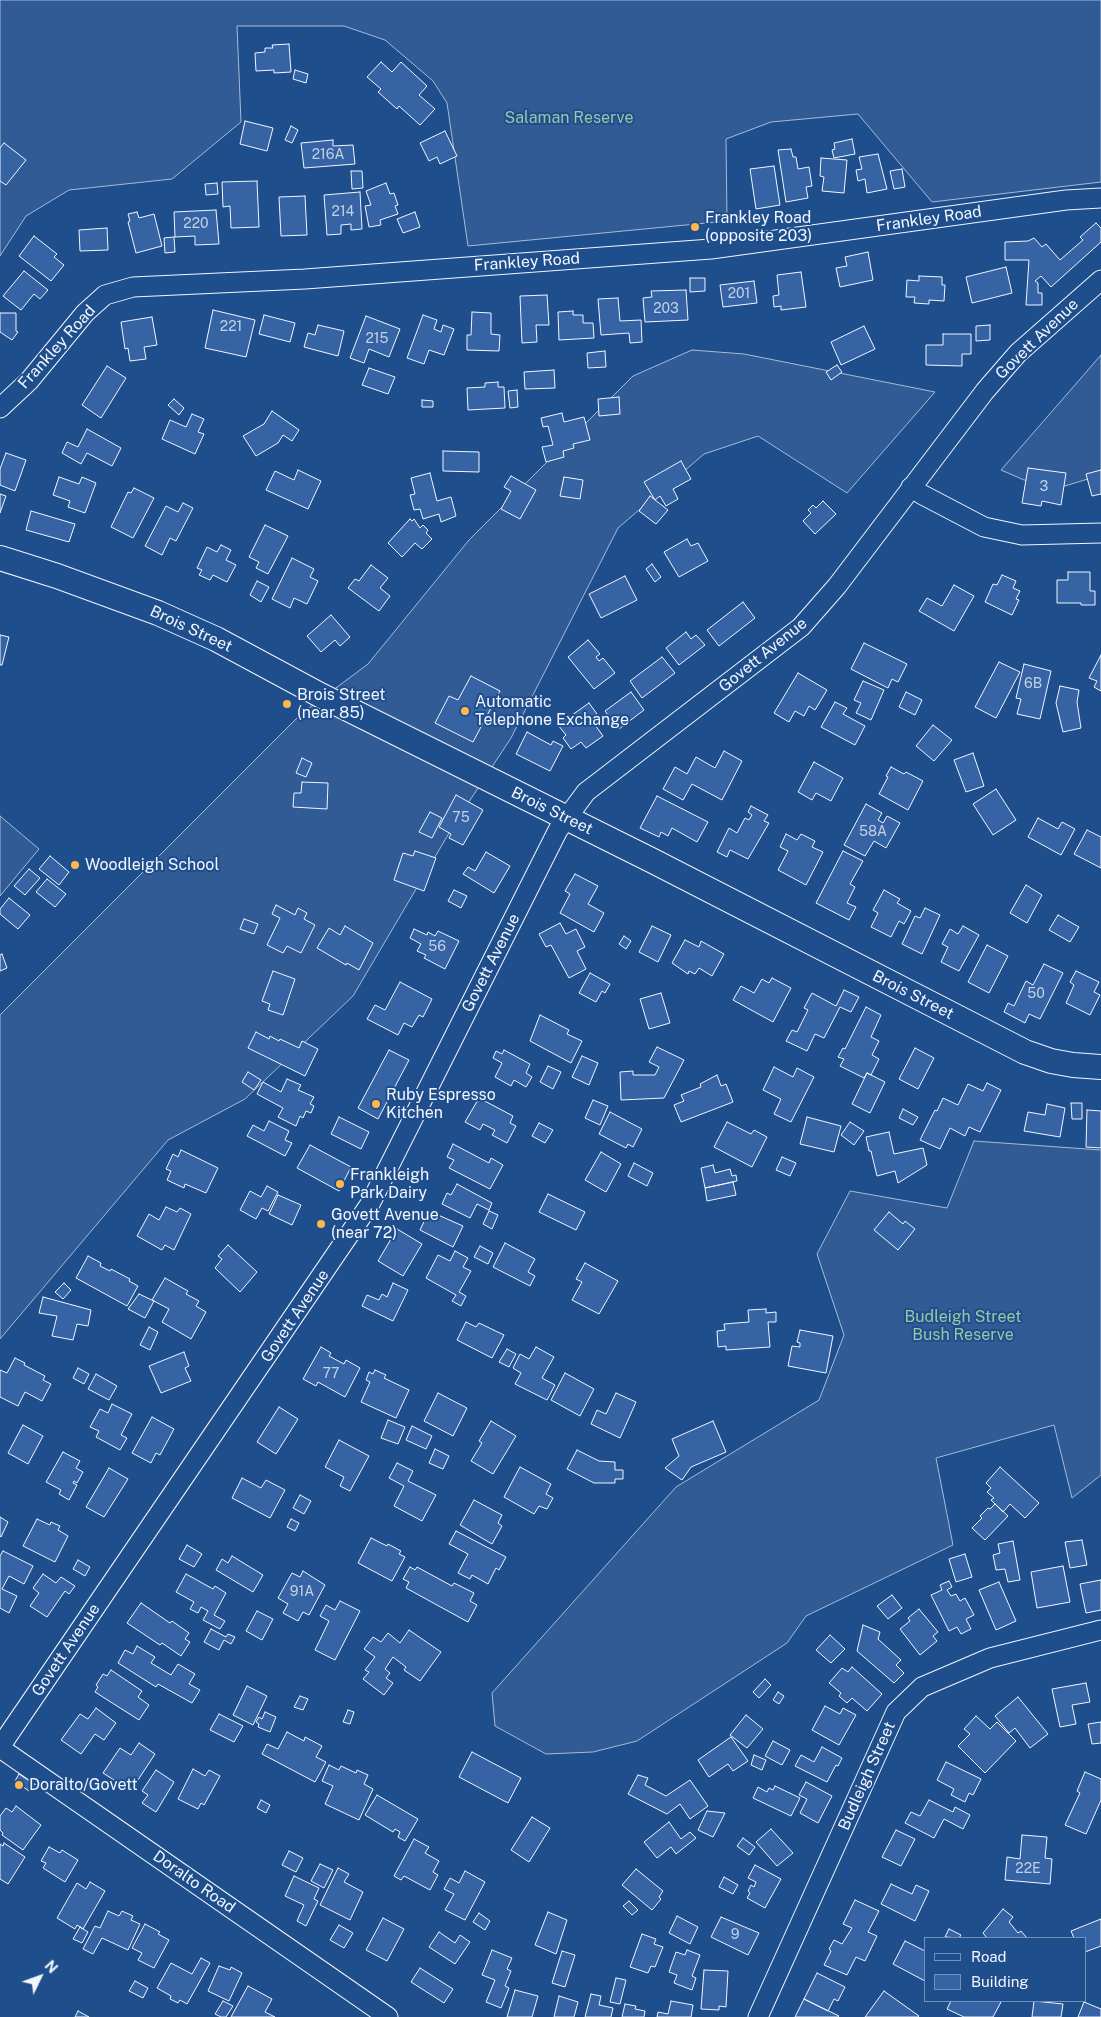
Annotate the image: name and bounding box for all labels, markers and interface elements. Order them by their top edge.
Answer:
park label: Salaman Reserve [504,108,634,128]
house number: 216A [312,147,344,163]
street label: Frankley Road [875,202,983,236]
house number: 214 [332,204,354,220]
place label: Frankley Road (opposite 203) [705,208,812,246]
house number: 220 [183,216,209,232]
marker: Frankley Road (opposite 203) [689,221,701,233]
street label: Frankley Road [473,249,581,275]
house number: 201 [728,286,750,302]
street label: Govett Avenue [992,295,1082,383]
street label: Frankley Road [14,301,100,393]
house number: 203 [653,301,679,317]
house number: 221 [220,319,242,335]
house number: 215 [365,331,389,347]
house number: 3 [1040,479,1048,495]
street label: Brois Street [147,602,235,656]
street label: Govett Avenue [715,614,811,696]
house number: 6B [1024,676,1042,692]
place label: Brois Street (near 85) [297,685,386,723]
place label: Automatic Telephone Exchange [475,692,629,730]
marker: Brois Street (near 85) [281,698,293,710]
marker: Automatic Telephone Exchange [459,705,471,717]
street label: Brois Street [508,783,596,839]
house number: 75 [452,810,470,826]
house number: 58A [859,824,887,840]
place label: Woodleigh School [85,855,219,875]
marker: Woodleigh School [69,859,81,871]
street label: Govett Avenue [458,911,524,1015]
house number: 56 [428,939,446,955]
street label: Brois Street [869,966,957,1024]
house number: 50 [1027,986,1045,1002]
place label: Ruby Espresso Kitchen [386,1085,496,1123]
marker: Ruby Espresso Kitchen [370,1098,382,1110]
place label: Frankleigh Park Dairy [350,1165,429,1203]
marker: Frankleigh Park Dairy [334,1178,346,1190]
place label: Govett Avenue (near 72) [331,1205,439,1243]
marker: Govett Avenue (near 72) [315,1218,327,1230]
street label: Govett Avenue [257,1266,333,1366]
park label: Budleigh Street Bush Reserve [905,1307,1021,1345]
house number: 77 [323,1366,339,1382]
house number: 91A [290,1584,314,1600]
street label: Govett Avenue [28,1600,104,1700]
street label: Budleigh Street [834,1719,900,1833]
place label: Doralto/Govett [29,1775,138,1795]
marker: Doralto/Govett [13,1779,25,1791]
street label: Doralto Road [149,1847,239,1917]
house number: 22E [1015,1861,1041,1877]
house number: 9 [731,1927,739,1943]
legend [924,1937,1086,2002]
text: Road [971,1948,1007,1965]
north arrow [15,1952,65,2002]
text: N [42,1958,61,1976]
text: Building [971,1973,1029,1990]

